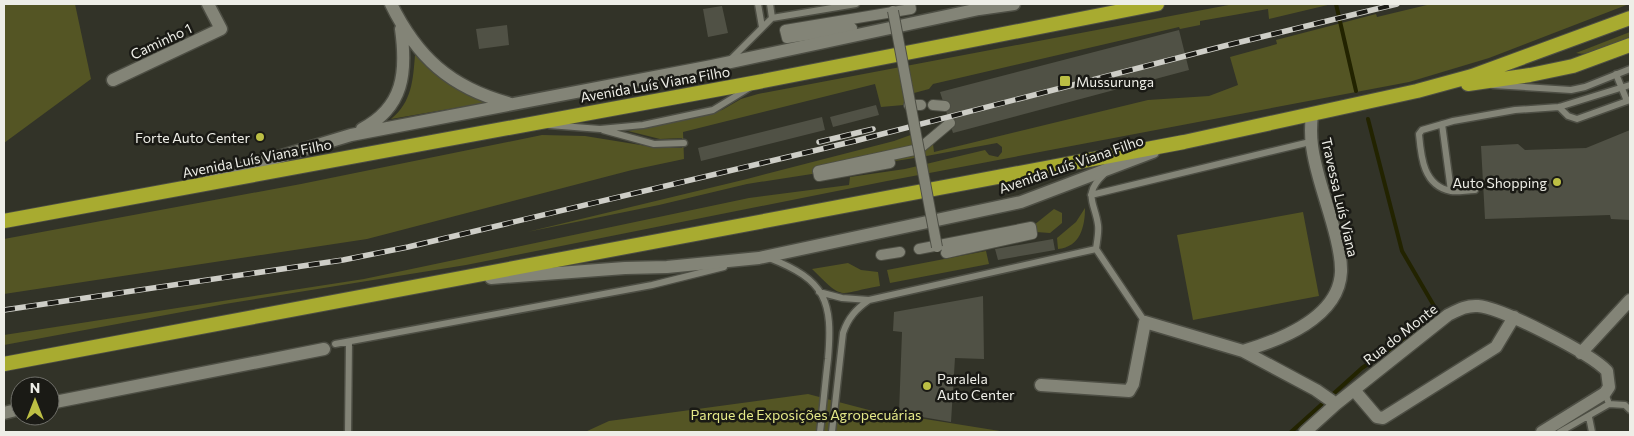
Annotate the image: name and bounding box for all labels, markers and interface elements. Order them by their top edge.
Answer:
street label: Caminho 1 [128,19,194,63]
street label: Avenida Luís Viana Filho [579,62,731,106]
place label: Mussurunga [1076,73,1154,90]
marker: Mussurunga [1058,74,1072,88]
place label: Forte Auto Center [135,129,250,146]
marker: Forte Auto Center [254,131,266,143]
street label: Avenida Luís Viana Filho [996,131,1146,197]
street label: Avenida Luís Viana Filho [181,135,333,181]
street label: Travessa Luís Viana [1318,136,1362,258]
place label: Auto Shopping [1453,174,1547,191]
marker: Auto Shopping [1551,176,1563,188]
street label: Rua do Monte [1360,300,1440,368]
place label: Paralela Auto Center [937,370,1015,403]
north arrow [10,376,60,426]
text: N [30,379,40,396]
marker: Paralela Auto Center [921,380,933,392]
park label: Parque de Exposições Agropecuárias [691,406,921,423]

